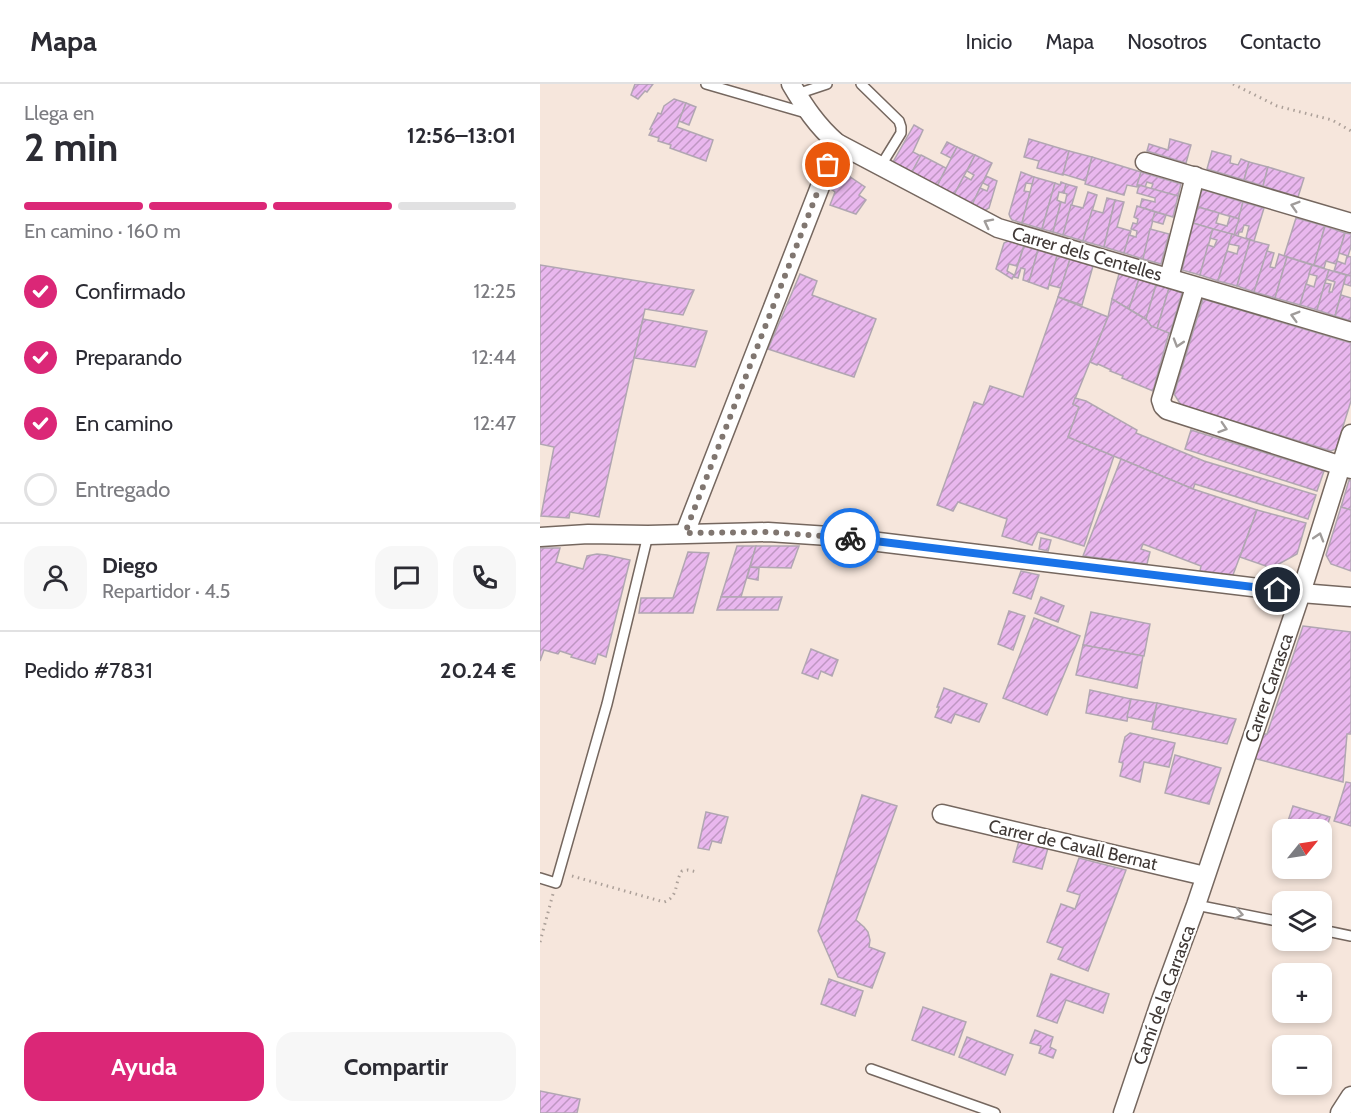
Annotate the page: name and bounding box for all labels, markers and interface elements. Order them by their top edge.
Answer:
text: Mapa [30,24,97,58]
text: Inicio [965,29,1012,54]
text: Mapa [1045,29,1094,54]
text: Nosotros [1127,29,1207,54]
text: Contacto [1240,29,1321,54]
text: Llega en [24,101,94,125]
text: 12:56–13:01 [407,122,516,149]
text: 2 min [24,123,118,171]
pin [802,139,853,190]
icon: bag [811,148,844,181]
one-way arrow [1290,201,1301,213]
one-way arrow [983,218,994,230]
text: En camino · 160 m [24,219,181,243]
street label: Carrer dels Centelles [1009,222,1165,286]
icon: check [24,275,57,308]
text: Confirmado [75,278,186,305]
text: 12:25 [474,279,516,303]
one-way arrow [1290,311,1301,323]
one-way arrow [1173,337,1186,348]
icon: check [24,341,57,374]
text: Preparando [75,344,182,371]
text: 12:44 [472,345,516,369]
icon: check [24,407,57,440]
text: En camino [75,410,173,437]
text: 12:47 [473,411,516,435]
one-way arrow [1217,421,1228,433]
text: Entregado [75,476,170,503]
courier [820,508,880,568]
icon: bike [834,522,867,555]
one-way arrow [1311,532,1324,543]
button: person [24,546,87,609]
button: chat [375,546,438,609]
button: phone [453,546,516,609]
text: Diego [102,552,158,579]
pin [1252,564,1303,615]
icon: home [1261,573,1294,606]
text: Repartidor · 4.5 [102,579,230,603]
street label: Carrer Carrasca [1240,630,1298,745]
text: Pedido #7831 [24,657,153,684]
text: 20.24 € [440,657,516,684]
street label: Carrer de Cavall Bernat [986,815,1160,875]
north arrow [1272,819,1332,879]
map controls [1272,819,1332,1095]
button: layers [1272,891,1332,951]
one-way arrow [1234,907,1244,920]
street label: Camí de la Carrasca [1128,922,1200,1068]
button: + [1272,963,1332,1023]
button: Ayuda [24,1032,264,1101]
button: Compartir [276,1032,516,1101]
button: − [1272,1035,1332,1095]

